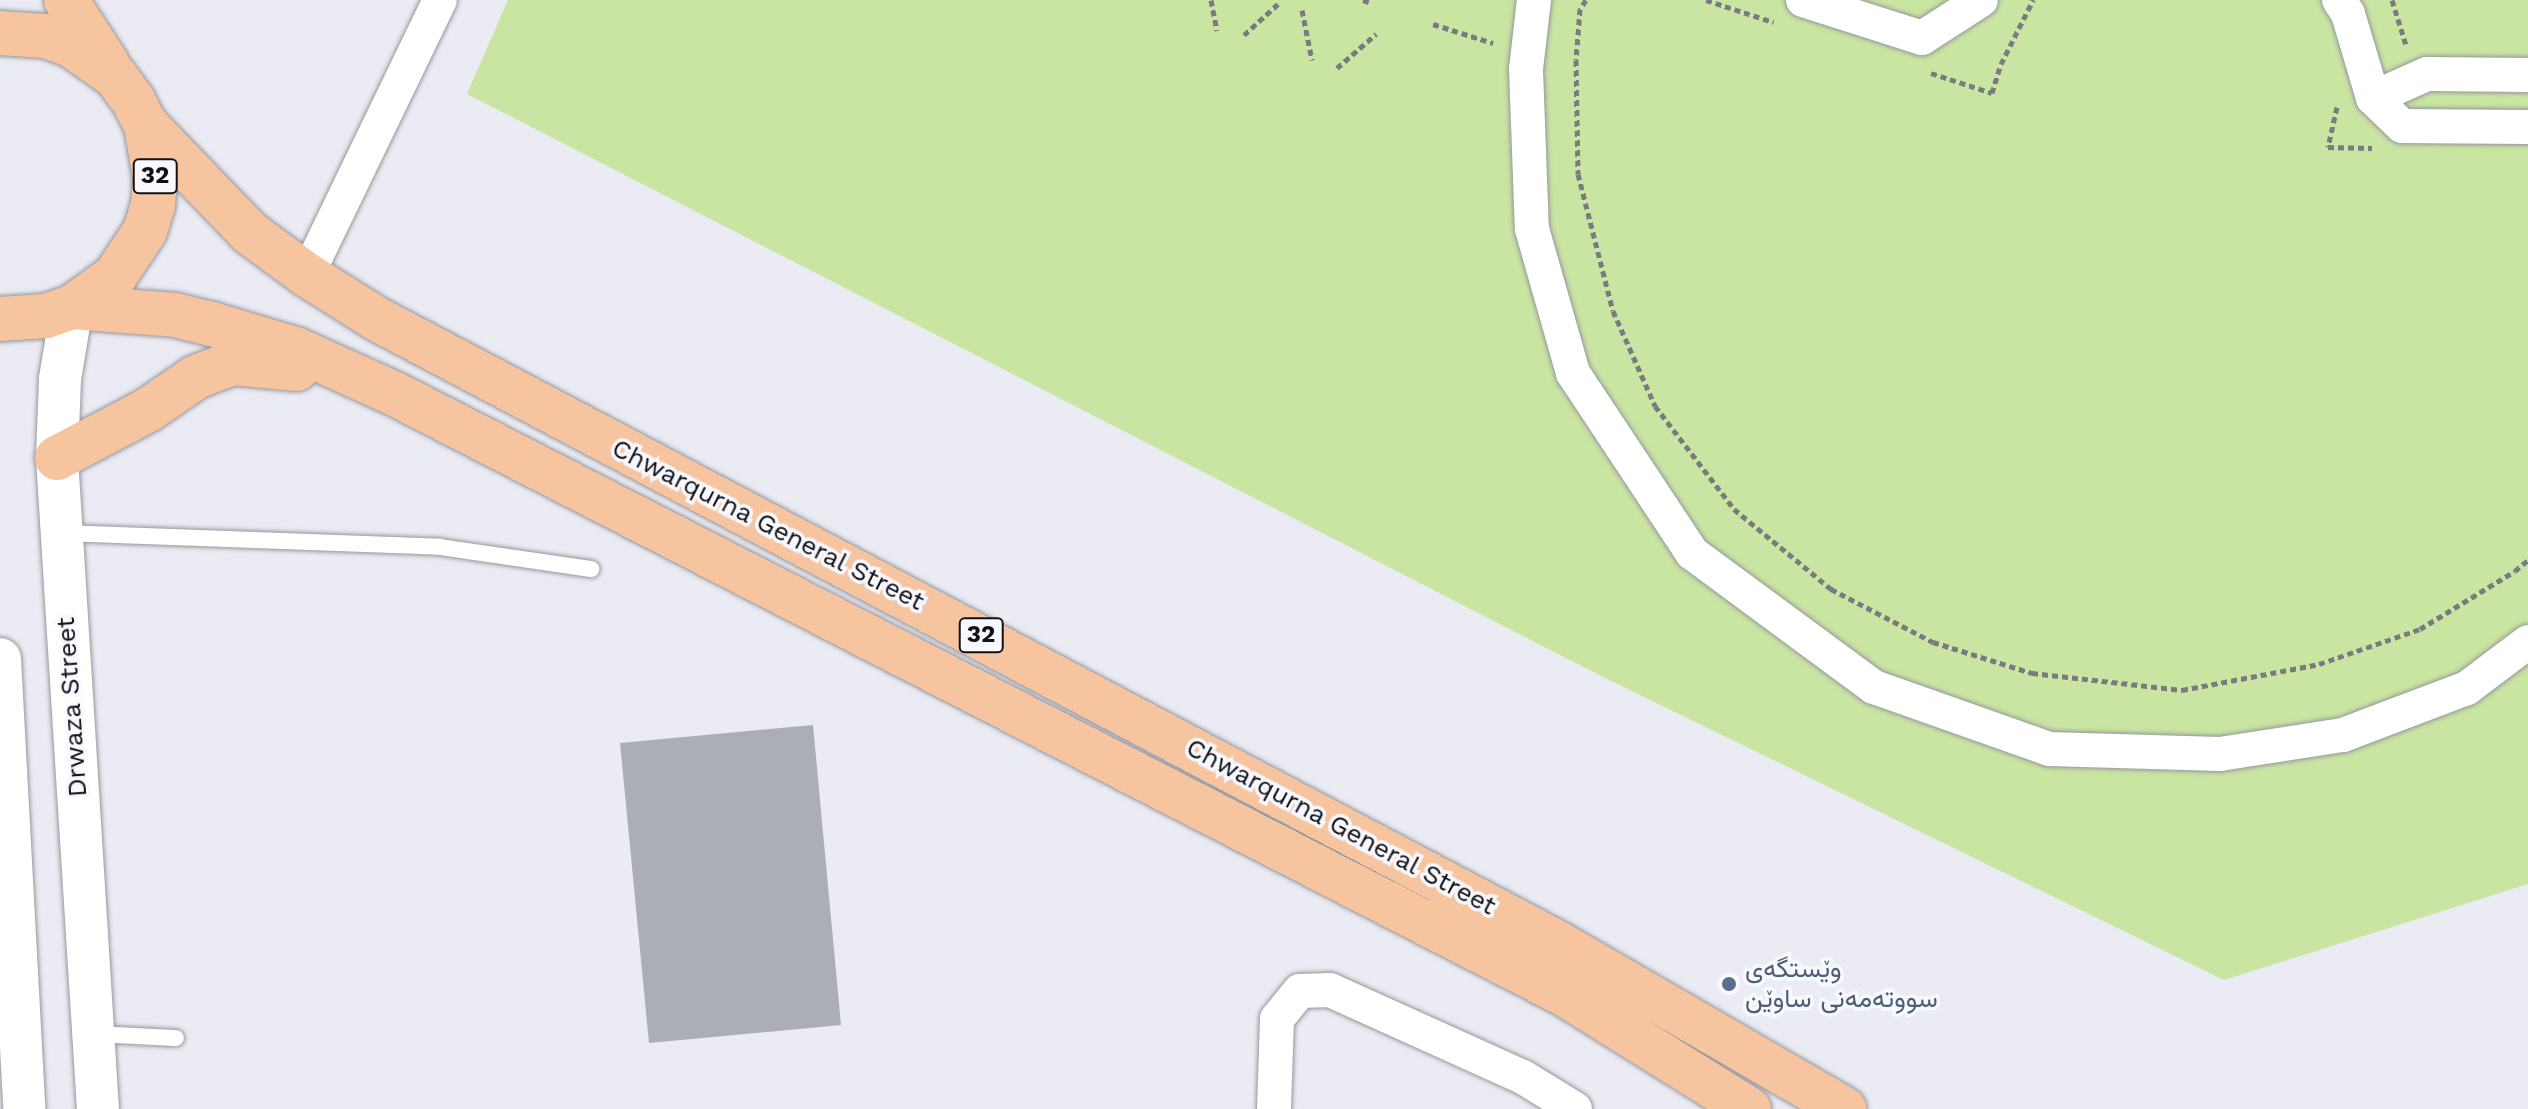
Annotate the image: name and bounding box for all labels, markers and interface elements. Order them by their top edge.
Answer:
road number: 32 [131,156,179,196]
street label: Chwarqurna General Street [606,432,930,618]
road number: 32 [957,615,1005,655]
street label: Drwaza Street [50,616,94,798]
street label: Chwarqurna General Street [1180,732,1502,922]
place label: وێستگەی سووتەمەنی ساوێن [1745,953,1938,1014]
marker: وێستگەی سووتەمەنی ساوێن [1720,975,1738,993]

